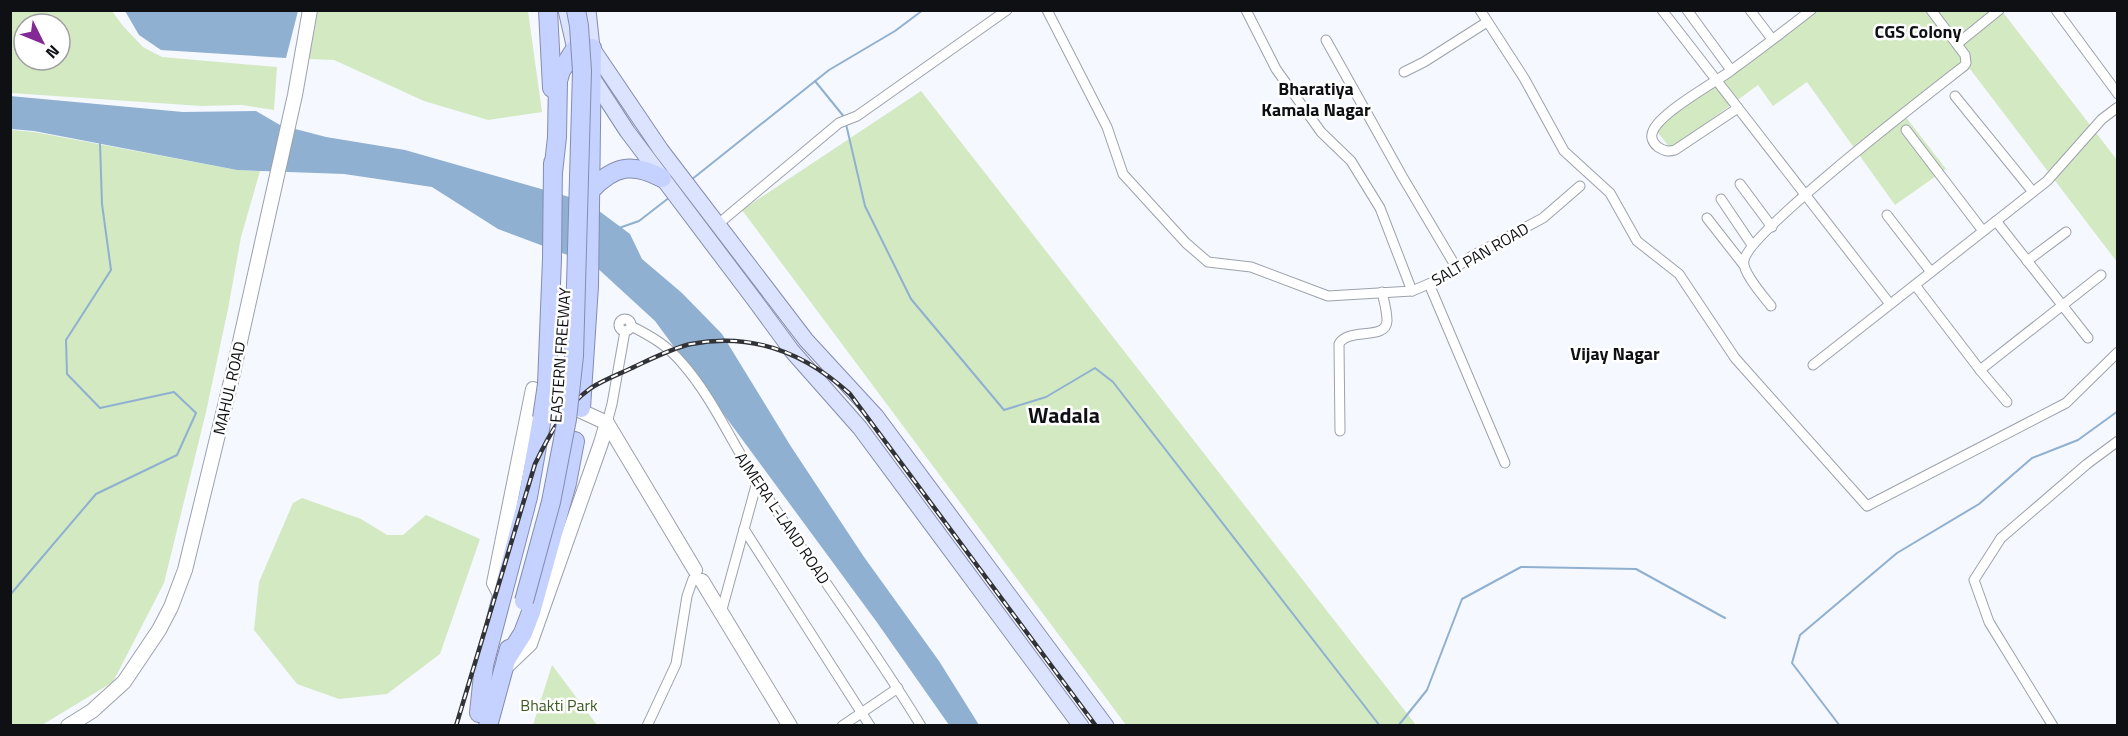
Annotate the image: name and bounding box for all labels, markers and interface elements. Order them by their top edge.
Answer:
north arrow [12,12,72,72]
district label: CGS Colony [1875,18,1961,45]
text: N [40,40,66,64]
district label: Bharatiya Kamala Nagar [1261,75,1371,123]
street label: SALT PAN ROAD [1427,216,1533,292]
street label: EASTERN FREEWAY [543,286,577,423]
street label: MAHUL ROAD [207,339,251,437]
district label: Vijay Nagar [1570,340,1660,367]
district label: Wadala [1028,398,1100,432]
street label: AJMERA L-LAND ROAD [730,447,836,589]
park label: Bhakti Park [520,693,598,717]

